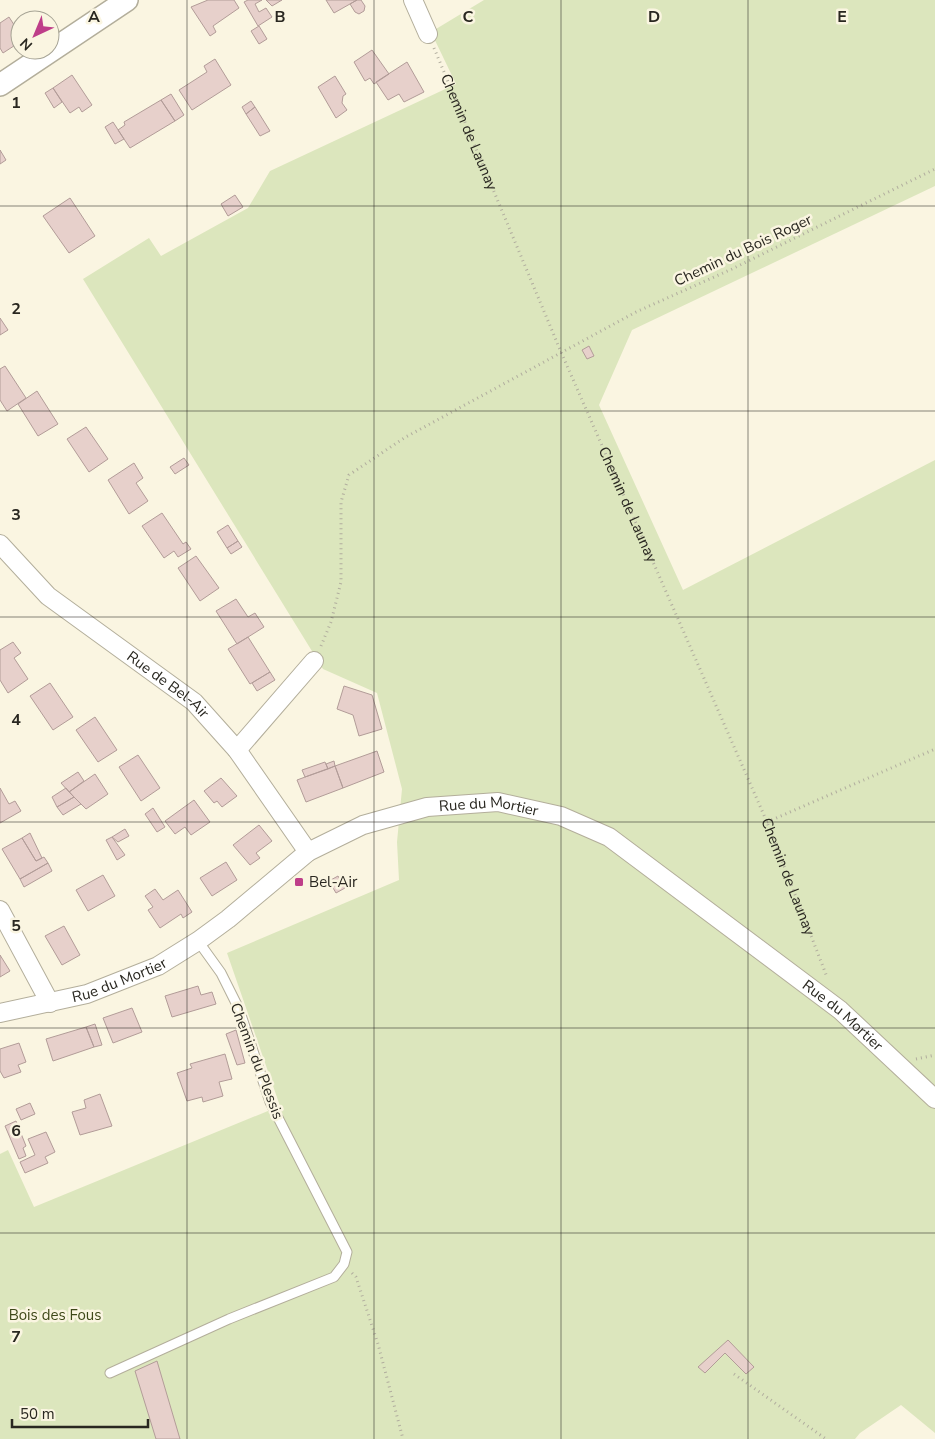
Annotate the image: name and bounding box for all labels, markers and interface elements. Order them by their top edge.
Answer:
text: A [88,6,100,28]
text: B [274,6,286,28]
text: C [463,6,474,28]
text: D [648,6,660,28]
text: E [837,6,847,28]
north arrow [10,10,60,60]
text: N [16,34,37,54]
street label: Chemin de Launay [436,71,502,194]
text: 1 [11,92,21,114]
street label: Chemin du Bois Roger [671,209,816,291]
text: 2 [11,298,21,320]
street label: Chemin de Launay [594,443,662,566]
text: 3 [11,504,21,526]
street label: Rue de Bel-Air [123,646,214,723]
text: 4 [11,709,21,731]
street label: Rue du Mortier [438,792,541,821]
street label: Chemin de Launay [756,815,820,938]
place label: Bel-Air [309,872,358,892]
marker: Bel-Air [293,876,305,888]
text: 5 [11,915,21,937]
street label: Rue du Mortier [70,953,171,1007]
street label: Rue du Mortier [798,975,888,1056]
street label: Chemin du Plessis [226,1000,288,1122]
text: 6 [11,1120,21,1142]
park label: Bois des Fous [9,1305,101,1325]
text: 7 [11,1326,21,1348]
scale bar [12,1396,149,1428]
text: 50 m [20,1404,55,1424]

